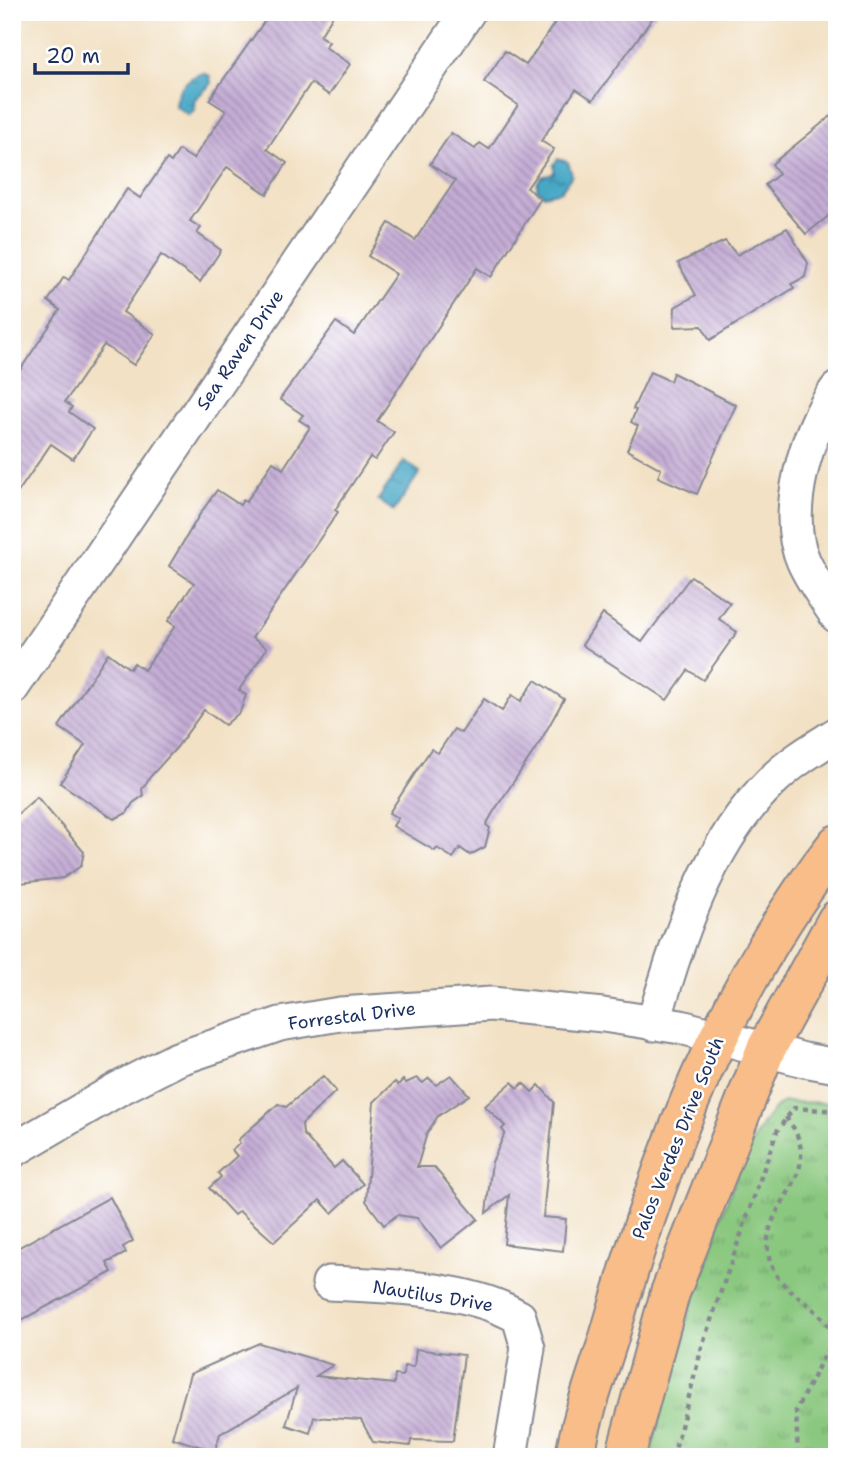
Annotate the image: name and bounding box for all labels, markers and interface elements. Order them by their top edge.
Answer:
scale bar [35,32,128,76]
text: 20 m [46,42,100,70]
street label: Sea Raven Drive [191,285,289,415]
street label: Forrestal Drive [287,996,417,1036]
street label: Palos Verdes Drive South [626,1033,730,1243]
street label: Nautilus Drive [371,1275,495,1317]

